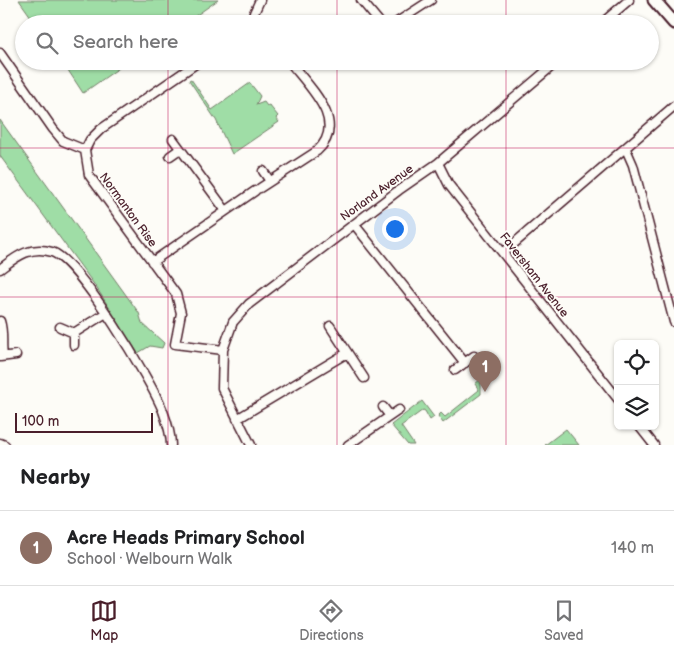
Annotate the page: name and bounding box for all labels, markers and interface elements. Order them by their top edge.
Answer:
search box [15,15,659,70]
icon: search [33,29,61,57]
text: Search here [73,31,178,54]
street label: Norland Avenue [338,161,416,225]
street label: Normanton Rise [96,170,160,250]
your location [382,216,408,242]
street label: Faversham Avenue [496,230,572,320]
map controls [614,340,659,430]
button: locate [614,340,659,385]
pin: 1 [469,351,501,392]
button: layers [614,385,659,430]
scale bar [15,410,152,433]
text: 100 m [22,413,59,430]
text: Nearby [20,465,90,490]
text: Acre Heads Primary School [67,527,305,550]
text: 1 [33,539,39,558]
text: 140 m [611,539,654,558]
text: School · Welbourn Walk [67,550,232,569]
tab: Map [90,597,119,644]
tab: Directions [299,597,364,644]
tab: Saved [544,597,584,644]

